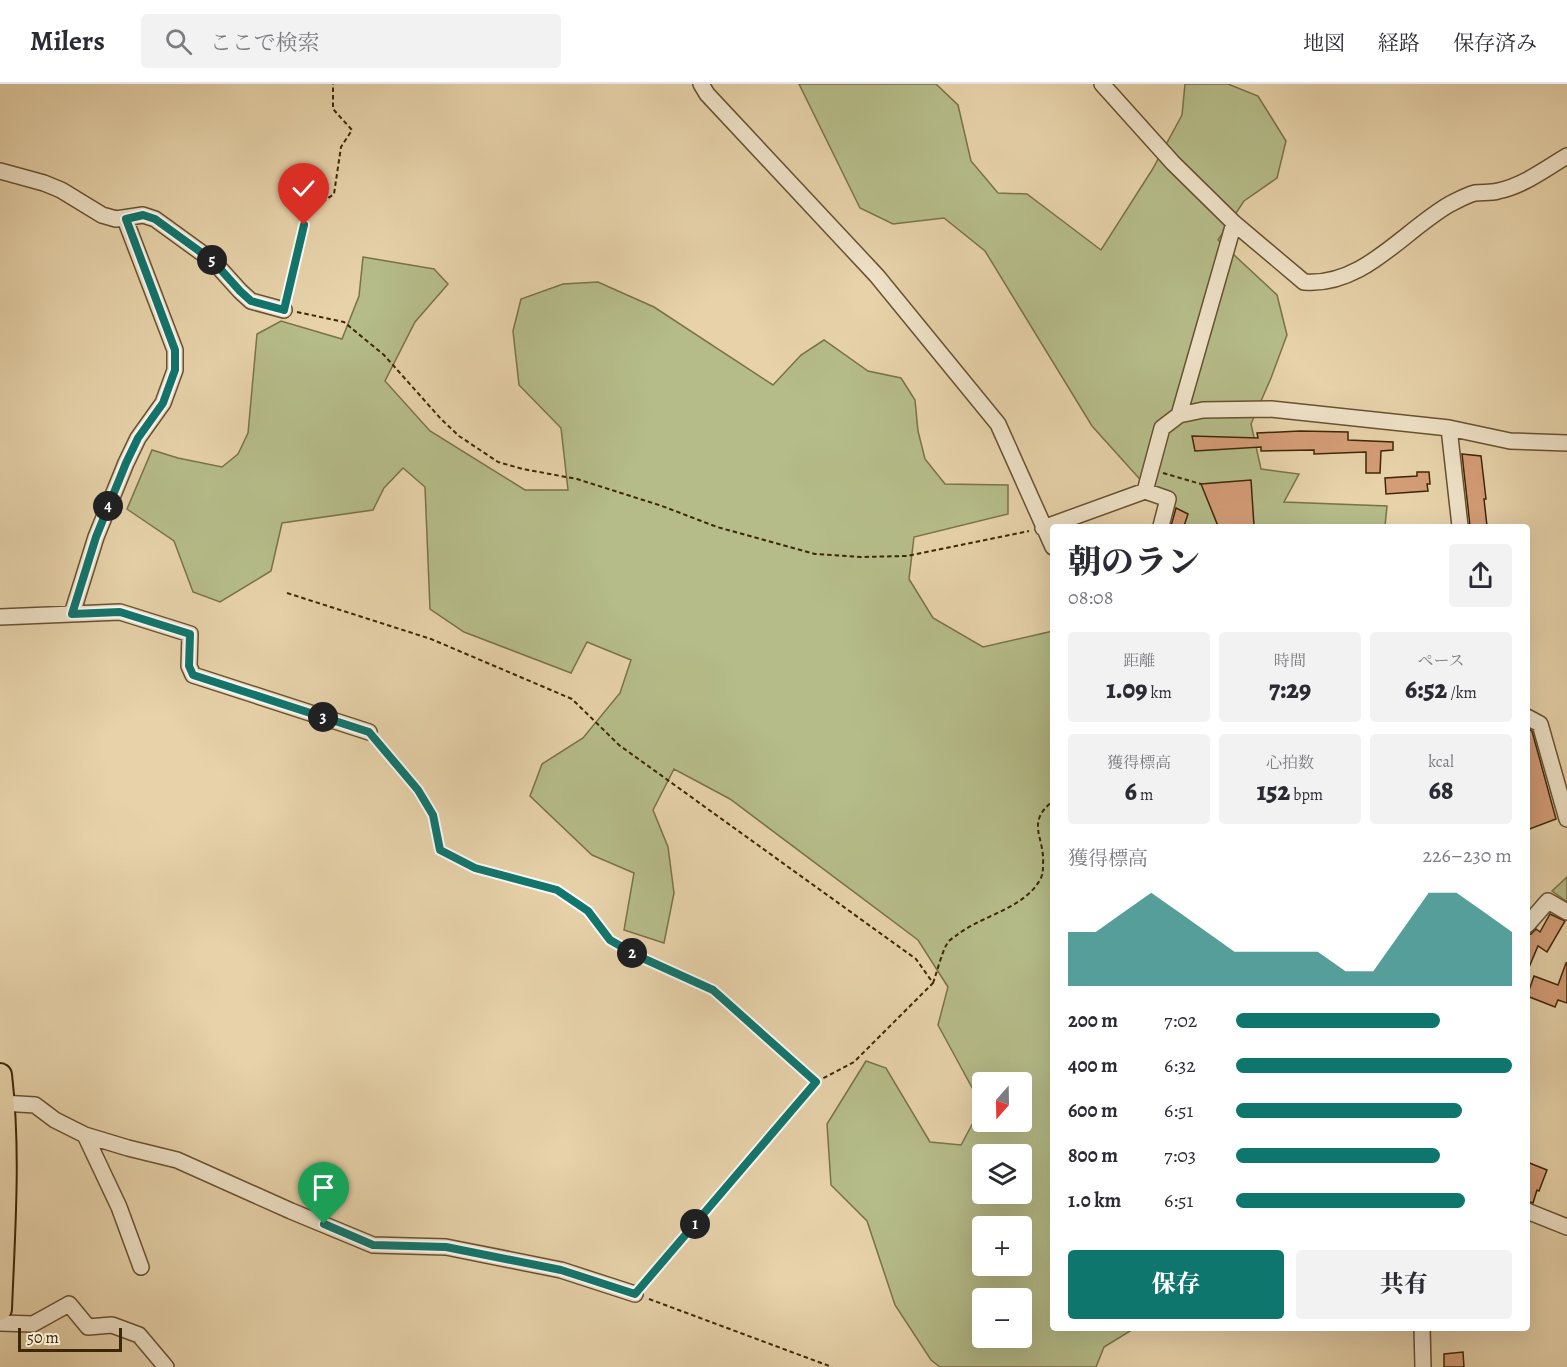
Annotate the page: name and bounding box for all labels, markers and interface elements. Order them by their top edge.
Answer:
search box [141,14,561,68]
text: Milers [30,22,105,60]
icon: search [162,25,195,58]
text: ここで検索 [210,28,320,58]
text: 地図 [1303,29,1345,57]
text: 経路 [1378,29,1420,57]
text: 保存済み [1453,29,1537,57]
pin [278,163,329,225]
icon: check [287,172,320,205]
pin: 5 [197,245,227,275]
text: 5 [209,249,215,271]
pin: 4 [93,491,123,521]
text: 4 [104,495,112,517]
text: 朝のラン [1068,539,1200,584]
button: share [1449,544,1512,607]
text: 08:08 [1068,584,1113,611]
text: 距離 [1123,650,1155,672]
text: 時間 [1274,650,1306,672]
text: ペース [1417,650,1465,672]
text: 1.09 [1106,672,1147,707]
text: 7:29 [1269,672,1311,707]
text: 6:52 [1405,672,1447,707]
text: km [1147,682,1172,704]
text: /km [1447,682,1477,704]
pin: 3 [308,702,338,732]
text: 3 [320,706,326,728]
text: kcal [1428,751,1454,773]
text: 獲得標高 [1107,752,1171,774]
text: 心拍数 [1266,752,1314,774]
text: 68 [1429,773,1453,808]
text: 6 [1125,774,1137,809]
text: 152 [1257,774,1290,809]
text: m [1137,784,1153,806]
text: bpm [1290,784,1323,806]
text: 226–230 m [1423,842,1512,869]
text: 獲得標高 [1068,845,1148,872]
pin: 2 [617,938,647,968]
text: 2 [628,942,636,964]
text: 200 m [1068,1007,1118,1034]
text: 7:02 [1164,1007,1197,1034]
text: 400 m [1068,1052,1118,1079]
text: 6:32 [1164,1052,1196,1079]
north arrow [972,1072,1032,1132]
map controls [972,1072,1032,1348]
text: 600 m [1068,1097,1118,1124]
text: 6:51 [1164,1097,1193,1124]
text: 800 m [1068,1142,1118,1169]
text: 7:03 [1164,1142,1196,1169]
button: layers [972,1144,1032,1204]
pin [298,1162,349,1224]
icon: arrive [307,1171,340,1204]
text: 1.0 km [1068,1187,1121,1214]
text: 6:51 [1164,1187,1193,1214]
pin: 1 [680,1209,710,1239]
text: 1 [692,1213,698,1235]
button: + [972,1216,1032,1276]
button: 保存 [1068,1250,1284,1319]
button: 共有 [1296,1250,1512,1319]
button: − [972,1288,1032,1348]
scale bar [18,1325,122,1352]
text: 50 m [27,1327,59,1349]

